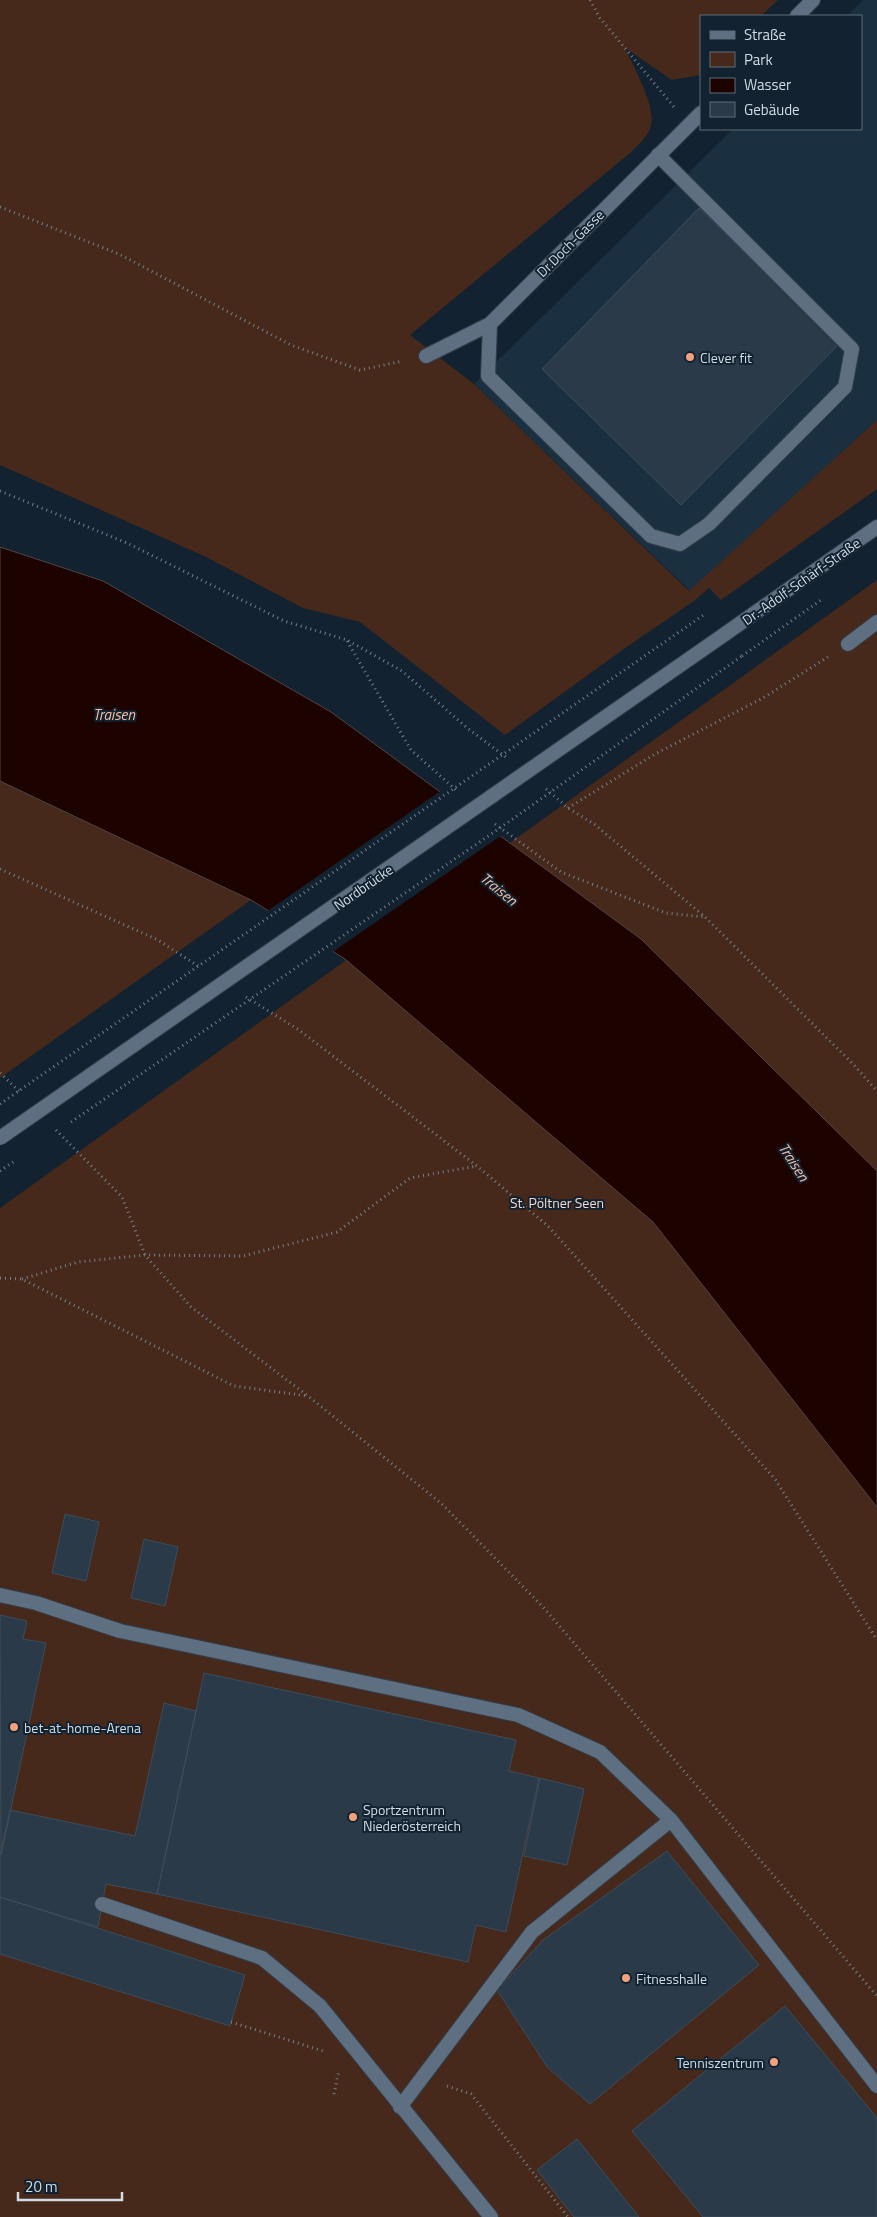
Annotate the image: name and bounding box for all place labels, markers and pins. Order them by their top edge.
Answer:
place label: Clever fit [700,347,752,368]
marker: Clever fit [684,351,696,363]
place label: bet-at-home-Arena [24,1717,141,1738]
marker: bet-at-home-Arena [8,1721,20,1733]
place label: Sportzentrum Niederösterreich [363,1799,461,1836]
marker: Sportzentrum Niederösterreich [347,1811,359,1823]
place label: Fitnesshalle [636,1968,707,1989]
marker: Fitnesshalle [620,1972,632,1984]
place label: Tenniszentrum [676,2052,764,2073]
marker: Tenniszentrum [768,2056,780,2068]

